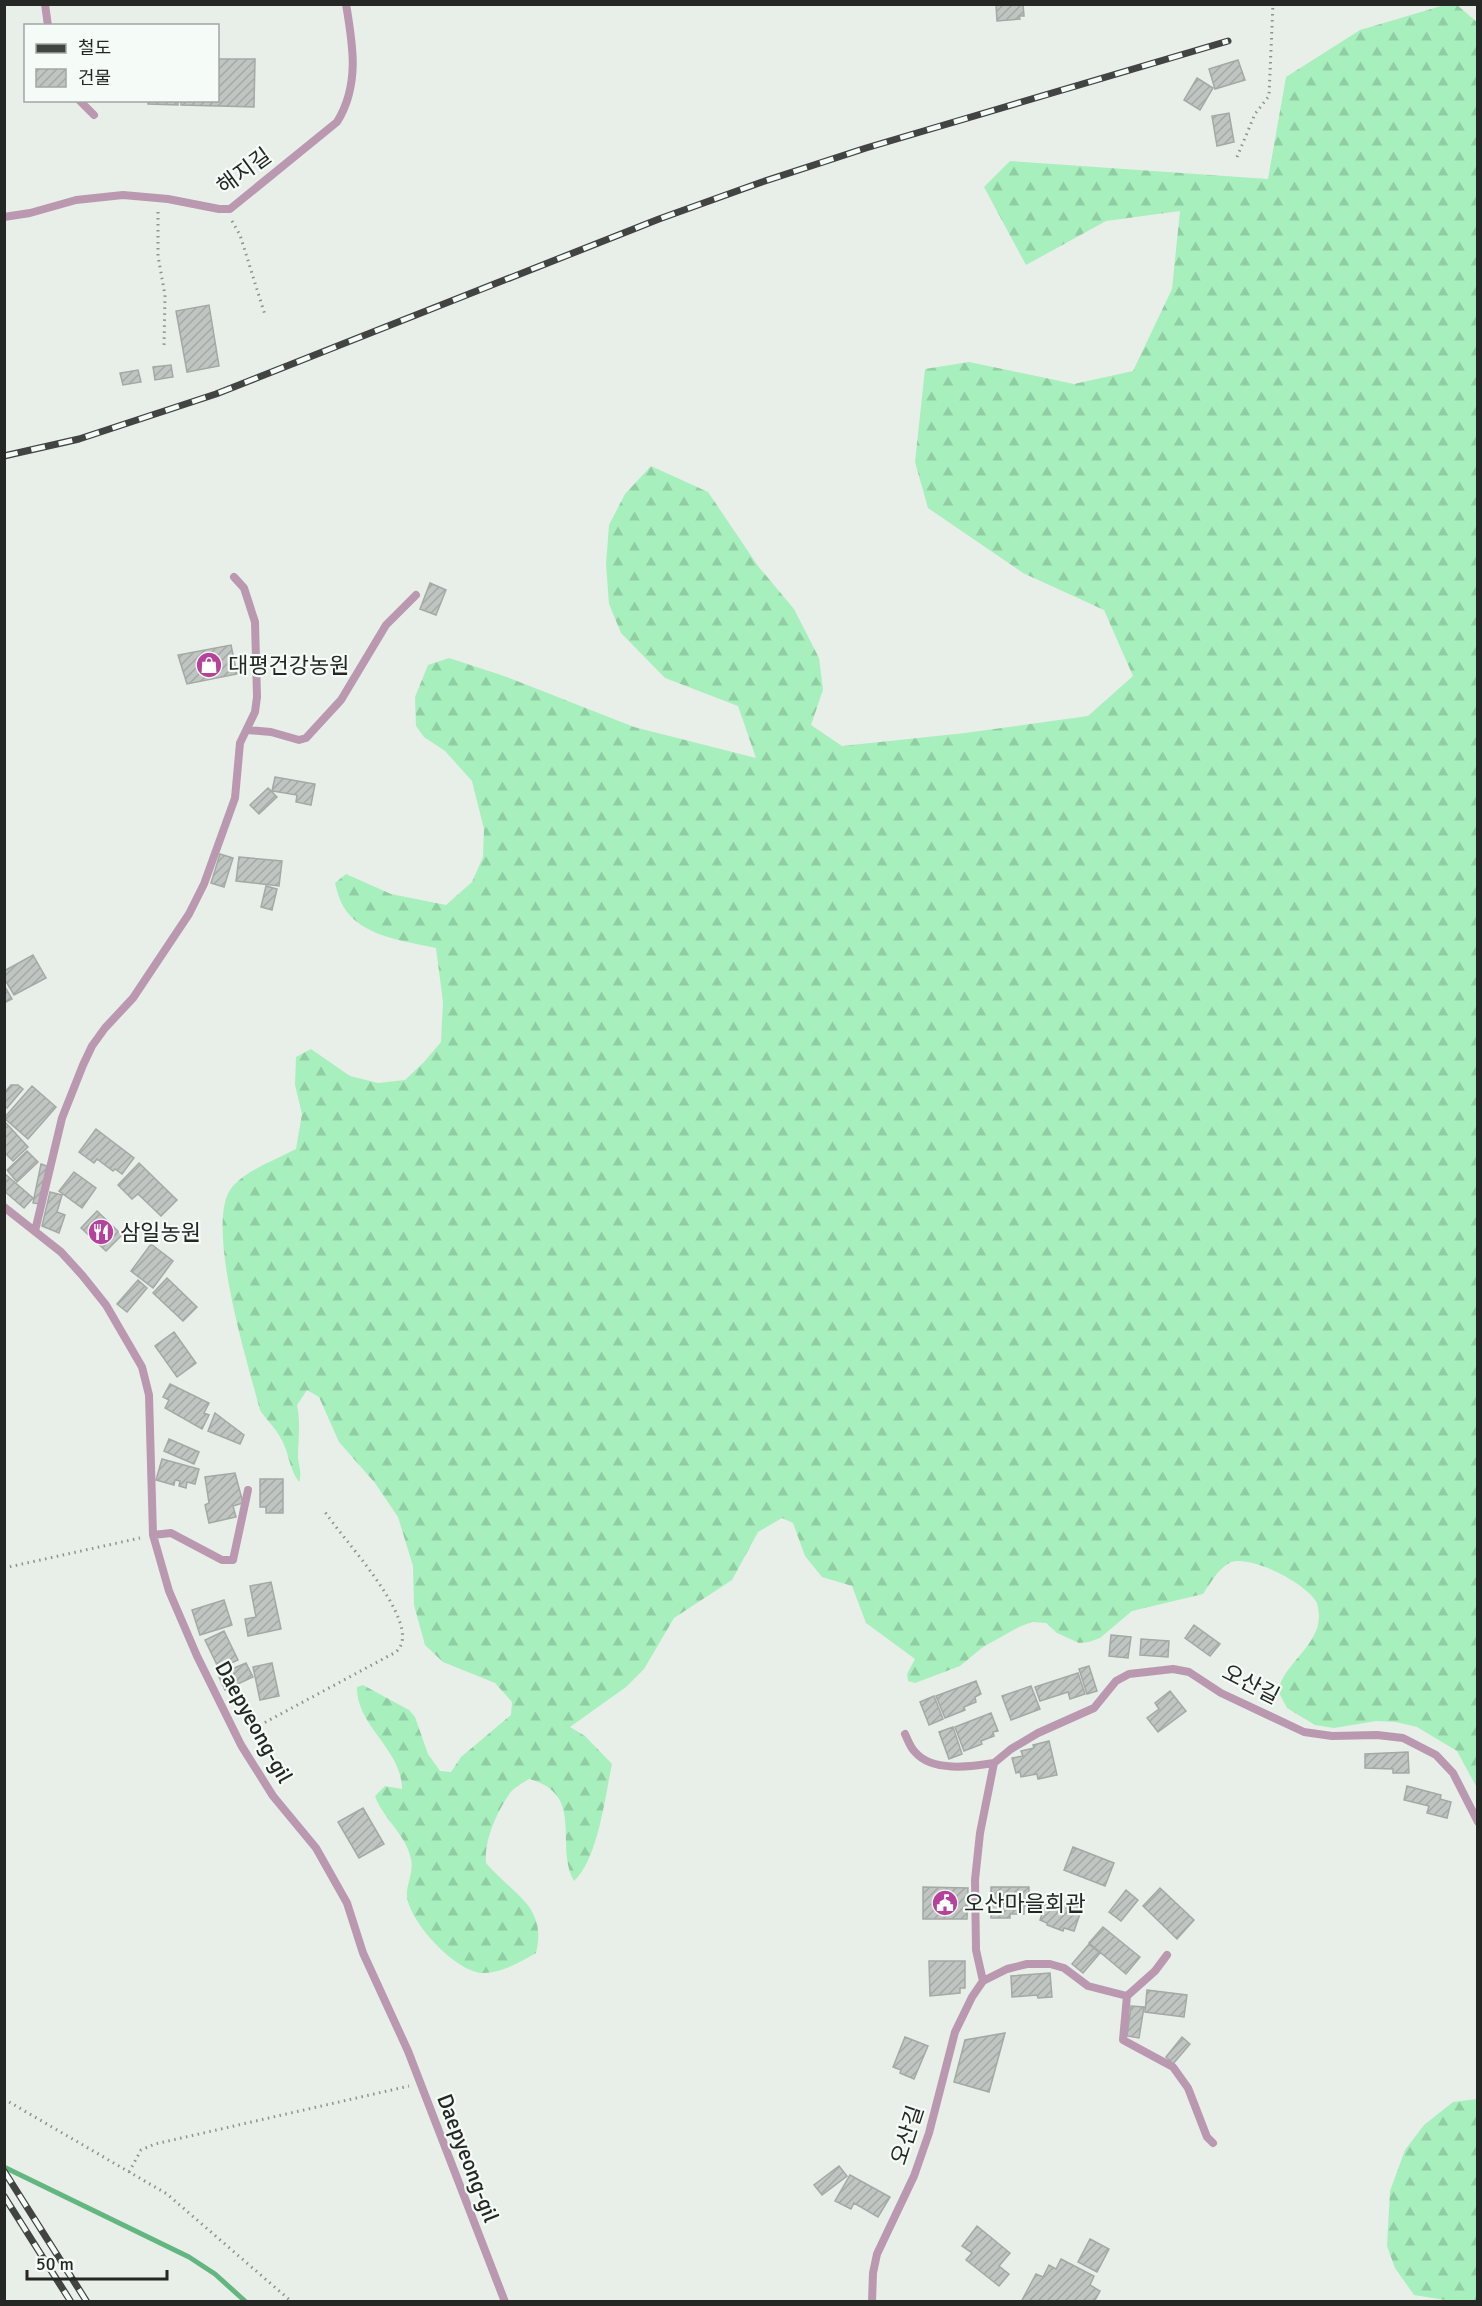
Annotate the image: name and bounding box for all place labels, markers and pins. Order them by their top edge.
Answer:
shop icon: 대평건강농원 [194,650,224,680]
place label: 대평건강농원 [228,652,349,679]
restaurant icon: 삼일농원 [86,1217,116,1247]
place label: 삼일농원 [120,1219,201,1246]
public building icon: 오산마을회관 [930,1888,960,1918]
place label: 오산마을회관 [964,1890,1085,1917]

